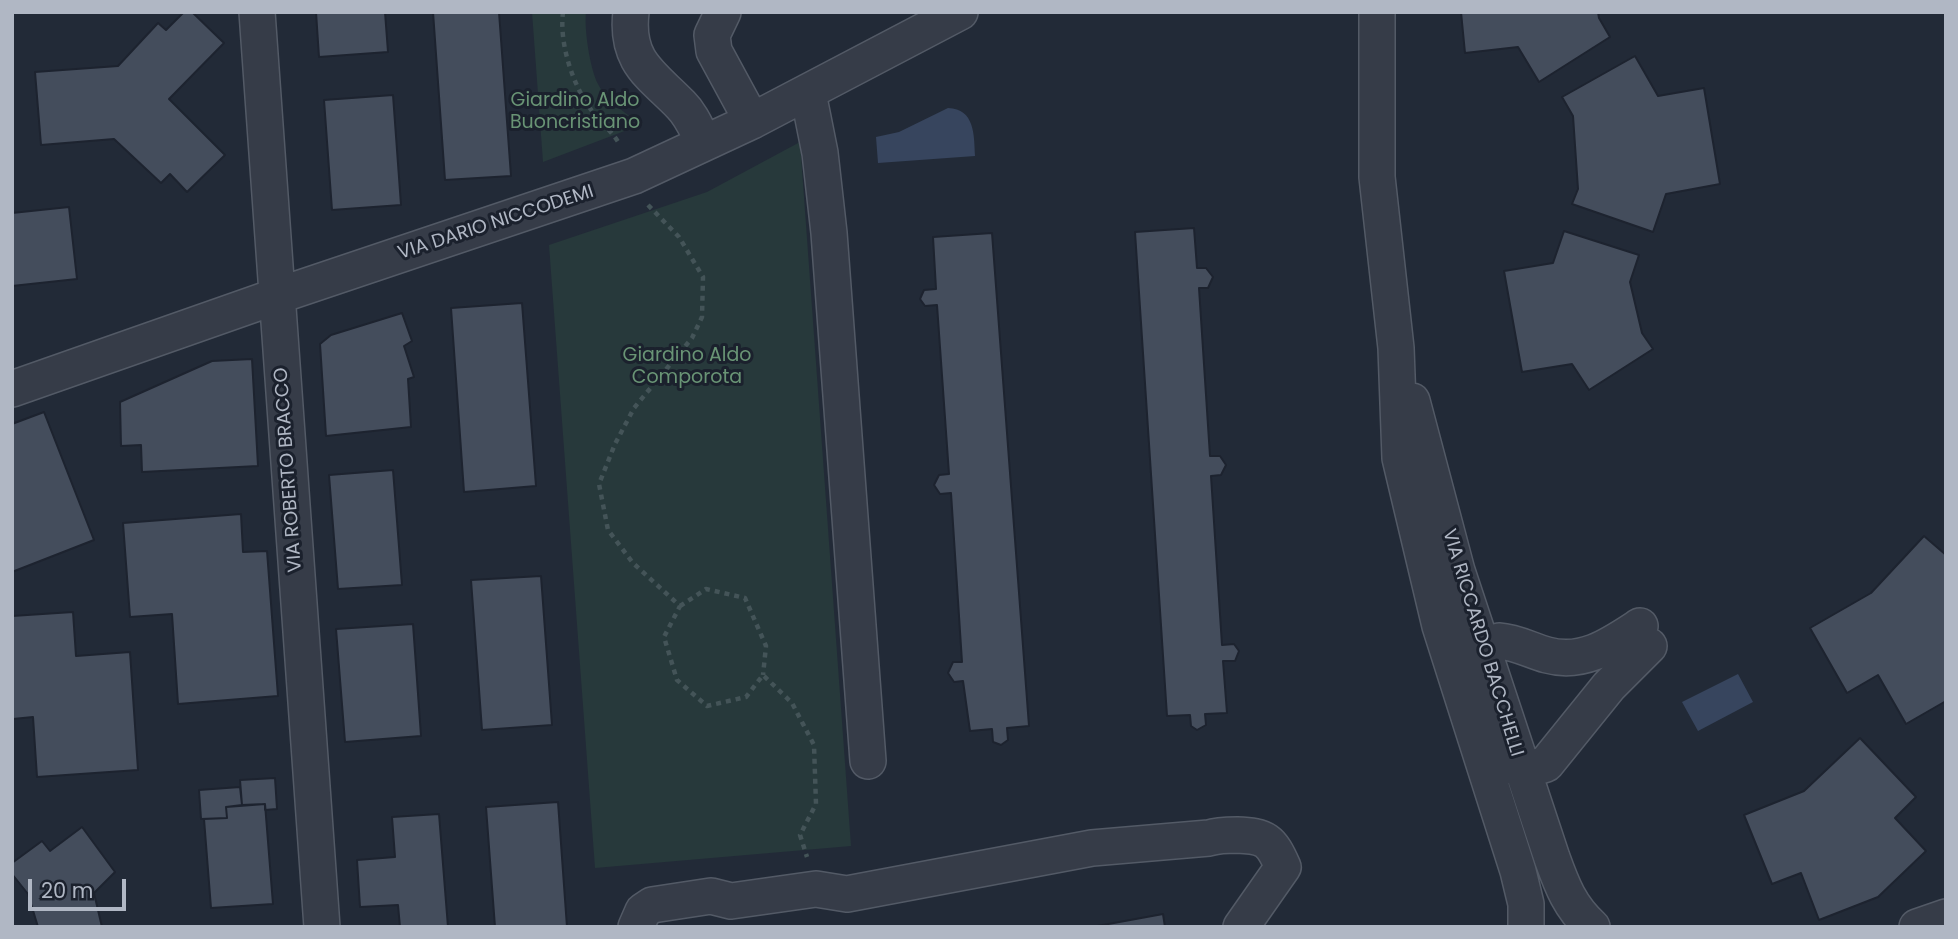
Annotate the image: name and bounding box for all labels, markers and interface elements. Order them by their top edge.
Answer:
park label: Giardino Aldo Buoncristiano [510,90,640,134]
street label: VIA DARIO NICCODEMI [395,181,597,265]
park label: Giardino Aldo Comporota [623,345,751,389]
street label: VIA ROBERTO BRACCO [270,367,308,573]
street label: VIA RICCARDO BACCHELLI [1437,527,1527,759]
scale bar [32,866,130,910]
text: 20 m [41,876,94,905]

